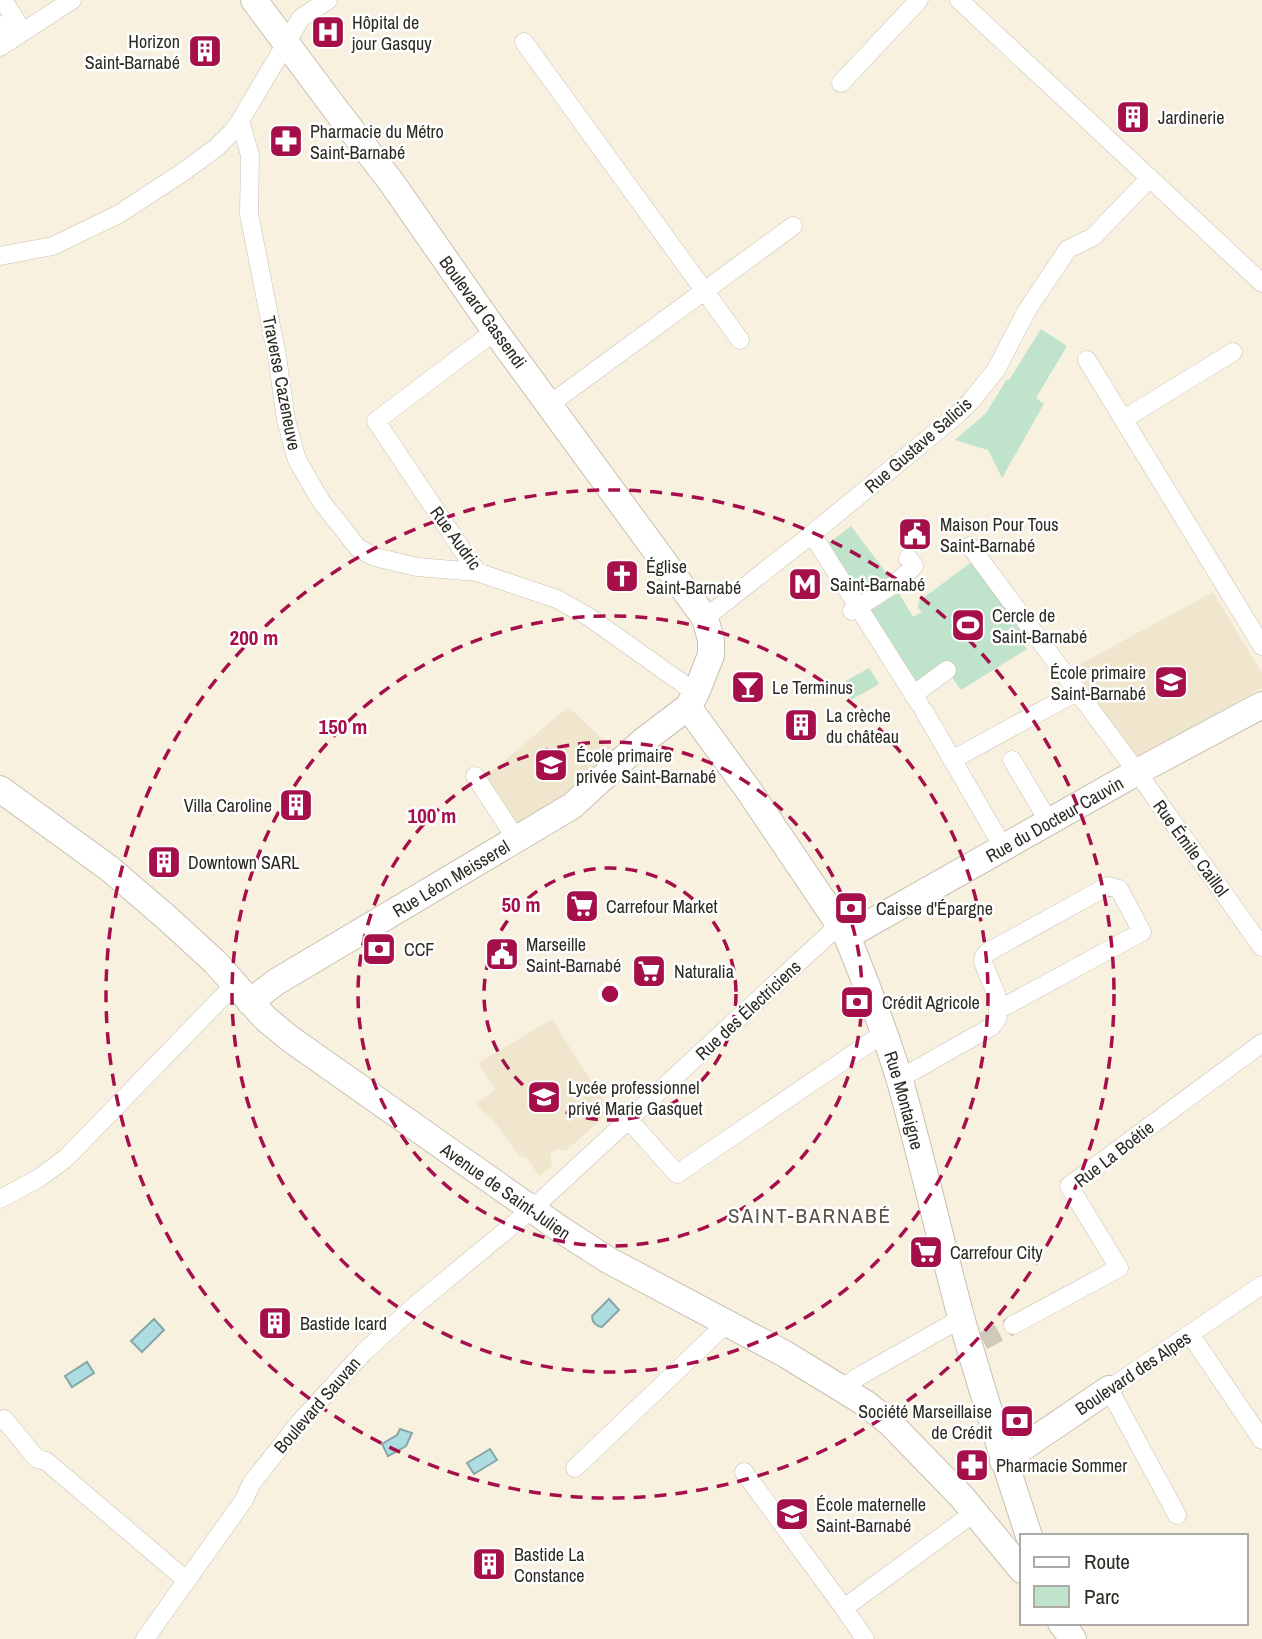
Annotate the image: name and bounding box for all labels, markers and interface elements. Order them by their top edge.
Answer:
place label: Hôpital de jour Gasquy [351,10,432,56]
hospital icon: Hôpital de jour Gasquy [309,13,347,51]
place label: Horizon Saint-Barnabé [85,29,180,75]
building icon: Horizon Saint-Barnabé [186,32,224,70]
building icon: Jardinerie [1114,98,1152,136]
place label: Jardinerie [1158,105,1224,130]
place label: Pharmacie du Métro Saint-Barnabé [310,119,444,165]
pharmacy icon: Pharmacie du Métro Saint-Barnabé [267,122,305,160]
street label: Boulevard Gassendi [434,251,532,373]
street label: Traverse Cazeneuve [257,314,307,452]
street label: Rue Gustave Salicis [859,391,977,499]
street label: Rue Audric [424,501,488,575]
place label: Maison Pour Tous Saint-Barnabé [940,512,1059,558]
public building icon: Maison Pour Tous Saint-Barnabé [896,515,934,553]
place label: Église Saint-Barnabé [646,554,741,600]
church icon: Église Saint-Barnabé [603,557,641,595]
metro station icon: Saint-Barnabé [786,565,824,603]
place label: Saint-Barnabé [830,572,925,597]
place label: Cercle de Saint-Barnabé [992,603,1087,649]
sports icon: Cercle de Saint-Barnabé [949,606,987,644]
text: 200 m [230,623,278,652]
place label: École primaire Saint-Barnabé [1050,660,1146,706]
school or university icon: École primaire Saint-Barnabé [1152,663,1190,701]
bar icon: Le Terminus [729,668,767,706]
place label: Le Terminus [772,675,853,700]
place label: La crèche du château [826,703,899,749]
building icon: La crèche du château [782,706,820,744]
text: 150 m [319,712,367,741]
place label: École primaire privée Saint-Barnabé [576,743,716,789]
school or university icon: École primaire privée Saint-Barnabé [532,746,570,784]
street label: Rue du Docteur Cauvin [981,770,1128,868]
building icon: Villa Caroline [277,786,315,824]
place label: Villa Caroline [184,793,272,818]
street label: Rue Émile Caillol [1147,795,1235,901]
text: 100 m [408,801,456,830]
street label: Rue Léon Meisserel [387,834,514,923]
building icon: Downtown SARL [145,843,183,881]
place label: Downtown SARL [188,850,300,875]
supermarket icon: Carrefour Market [563,887,601,925]
bank icon: Caisse d'Épargne [832,889,870,927]
text: 50 m [501,890,541,919]
place label: Carrefour Market [606,894,718,919]
place label: Caisse d'Épargne [876,896,993,921]
bank icon: CCF [360,930,398,968]
place label: Marseille Saint-Barnabé [526,932,621,978]
public building icon: Marseille Saint-Barnabé [483,935,521,973]
place label: CCF [404,937,434,962]
supermarket icon: Naturalia [630,952,668,990]
street label: Rue des Électriciens [690,954,806,1066]
place label: Naturalia [674,959,734,984]
centre of rings [598,982,622,1006]
bank icon: Crédit Agricole [838,983,876,1021]
place label: Crédit Agricole [882,990,980,1015]
street label: Rue Montaigne [879,1048,930,1152]
place label: Lycée professionnel privé Marie Gasquet [568,1075,703,1121]
school or university icon: Lycée professionnel privé Marie Gasquet [525,1078,563,1116]
street label: Rue La Boétie [1069,1115,1159,1193]
street label: Avenue de Saint-Julien [435,1136,576,1245]
district label: SAINT-BARNABÉ [728,1201,892,1230]
supermarket icon: Carrefour City [907,1233,945,1271]
place label: Carrefour City [950,1240,1043,1265]
building icon: Bastide Icard [256,1304,294,1342]
place label: Bastide Icard [300,1311,387,1336]
street label: Boulevard des Alpes [1070,1325,1196,1421]
street label: Boulevard Sauvan [268,1351,366,1459]
place label: Société Marseillaise de Crédit [858,1399,992,1445]
bank icon: Société Marseillaise de Crédit [998,1402,1036,1440]
pharmacy icon: Pharmacie Sommer [953,1446,991,1484]
place label: Pharmacie Sommer [996,1453,1127,1478]
place label: École maternelle Saint-Barnabé [816,1492,926,1538]
school or university icon: École maternelle Saint-Barnabé [773,1495,811,1533]
legend [1020,1534,1248,1625]
place label: Bastide La Constance [514,1542,585,1588]
building icon: Bastide La Constance [470,1545,508,1583]
text: Route [1084,1547,1130,1576]
text: Parc [1084,1582,1119,1611]

